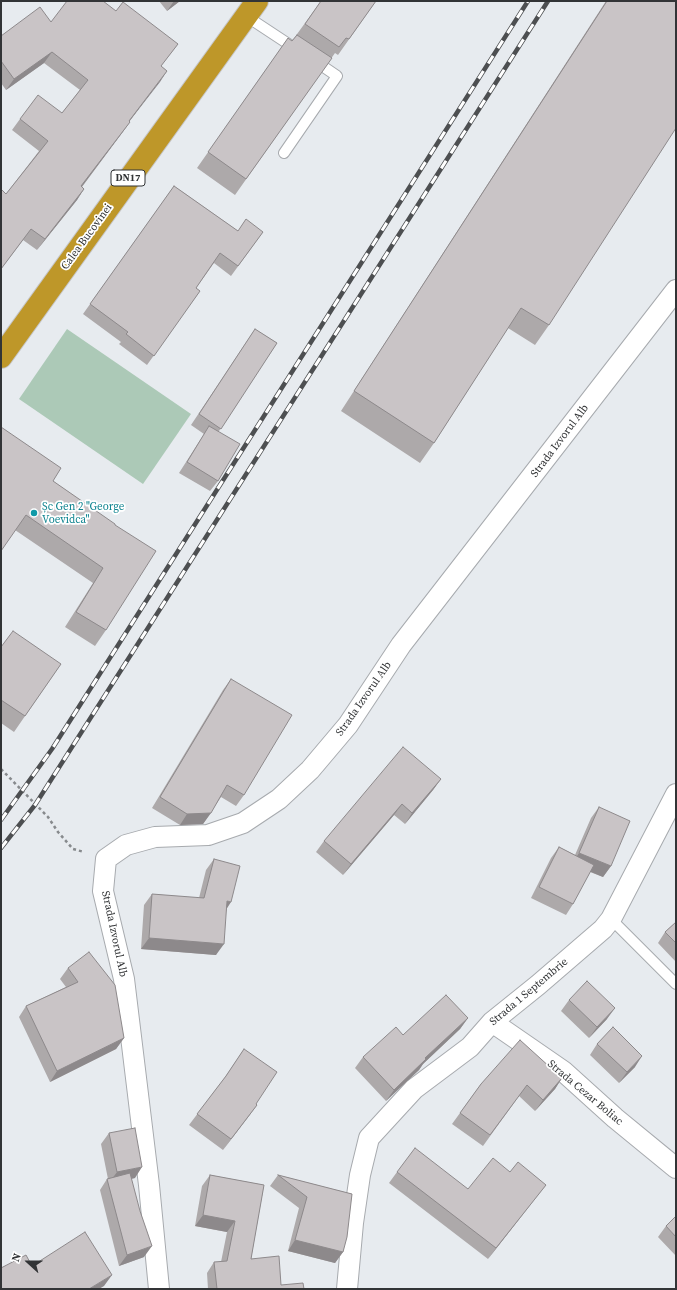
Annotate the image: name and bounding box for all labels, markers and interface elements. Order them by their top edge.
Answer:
road number: DN17 [111,170,145,186]
street label: Calea Bucovinei [59,201,115,273]
street label: Strada Izvorul Alb [528,402,592,480]
place label: Șc Gen 2 "George Voevidca" [42,500,124,526]
marker: Șc Gen 2 "George Voevidca" [29,508,39,518]
street label: Strada Izvorul Alb [333,659,395,739]
street label: Strada Izvorul Alb [98,890,130,978]
street label: Strada 1 Septembrie [487,955,571,1029]
street label: Strada Cezar Boliac [545,1058,625,1128]
north arrow [8,1242,48,1282]
text: N [8,1251,25,1264]

